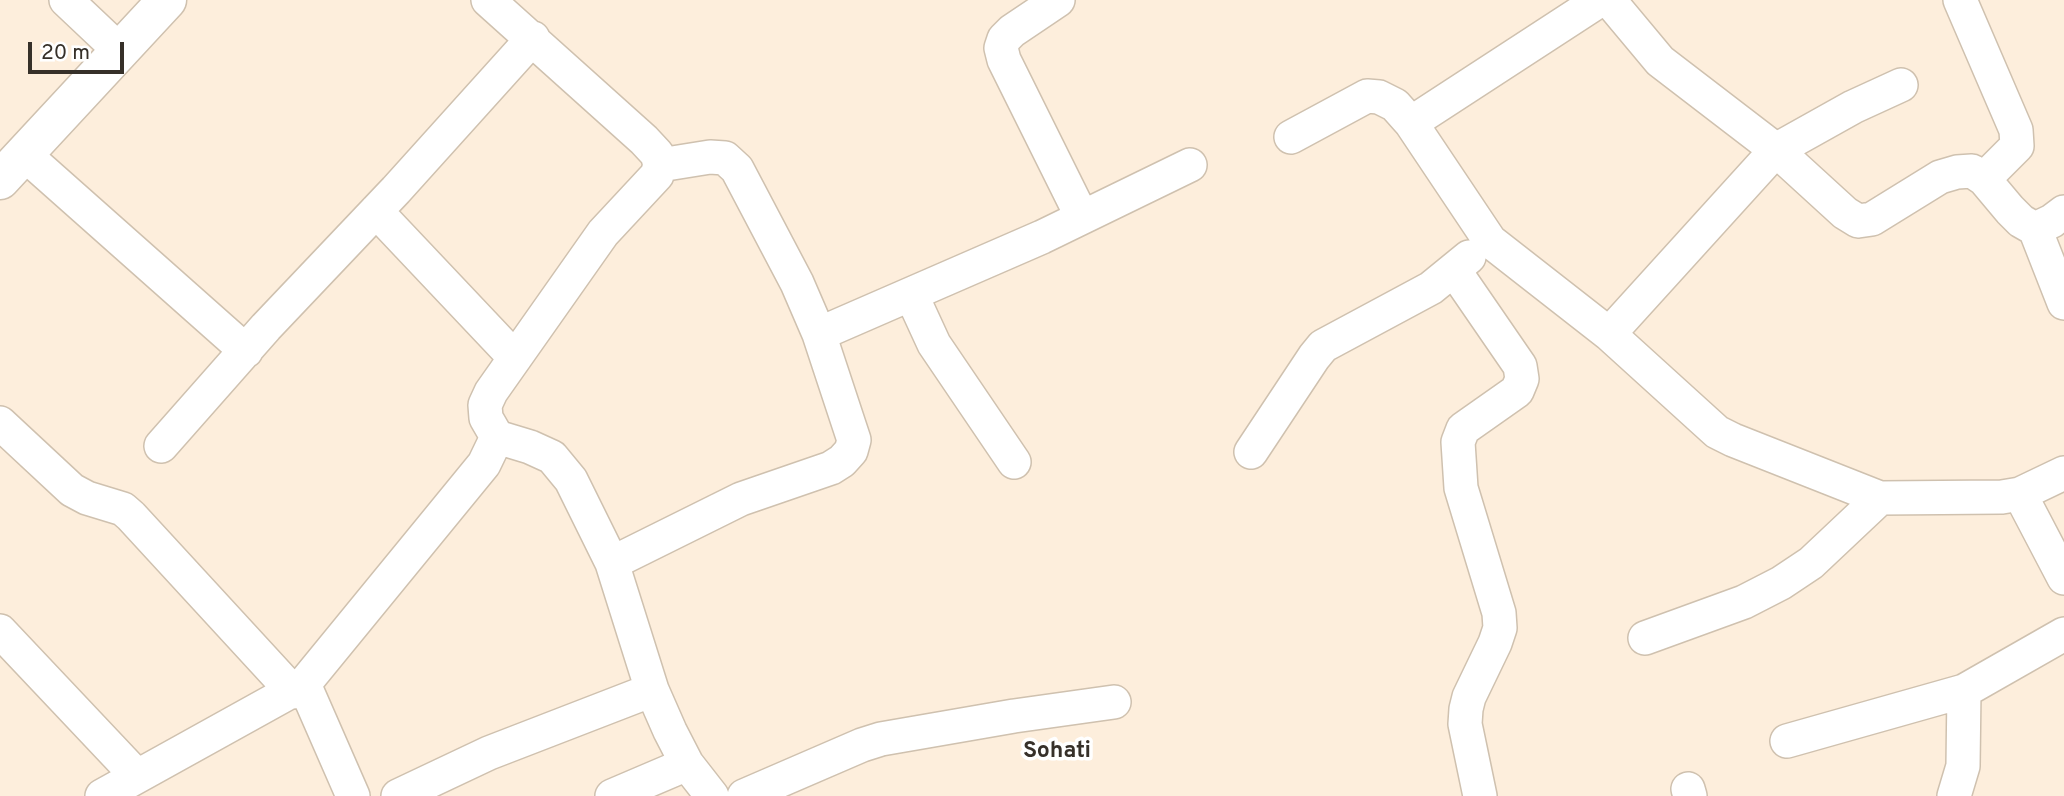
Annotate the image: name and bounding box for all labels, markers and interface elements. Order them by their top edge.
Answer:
scale bar [32,28,128,72]
text: 20 m [41,40,90,67]
district label: Sohati [1023,738,1091,766]

